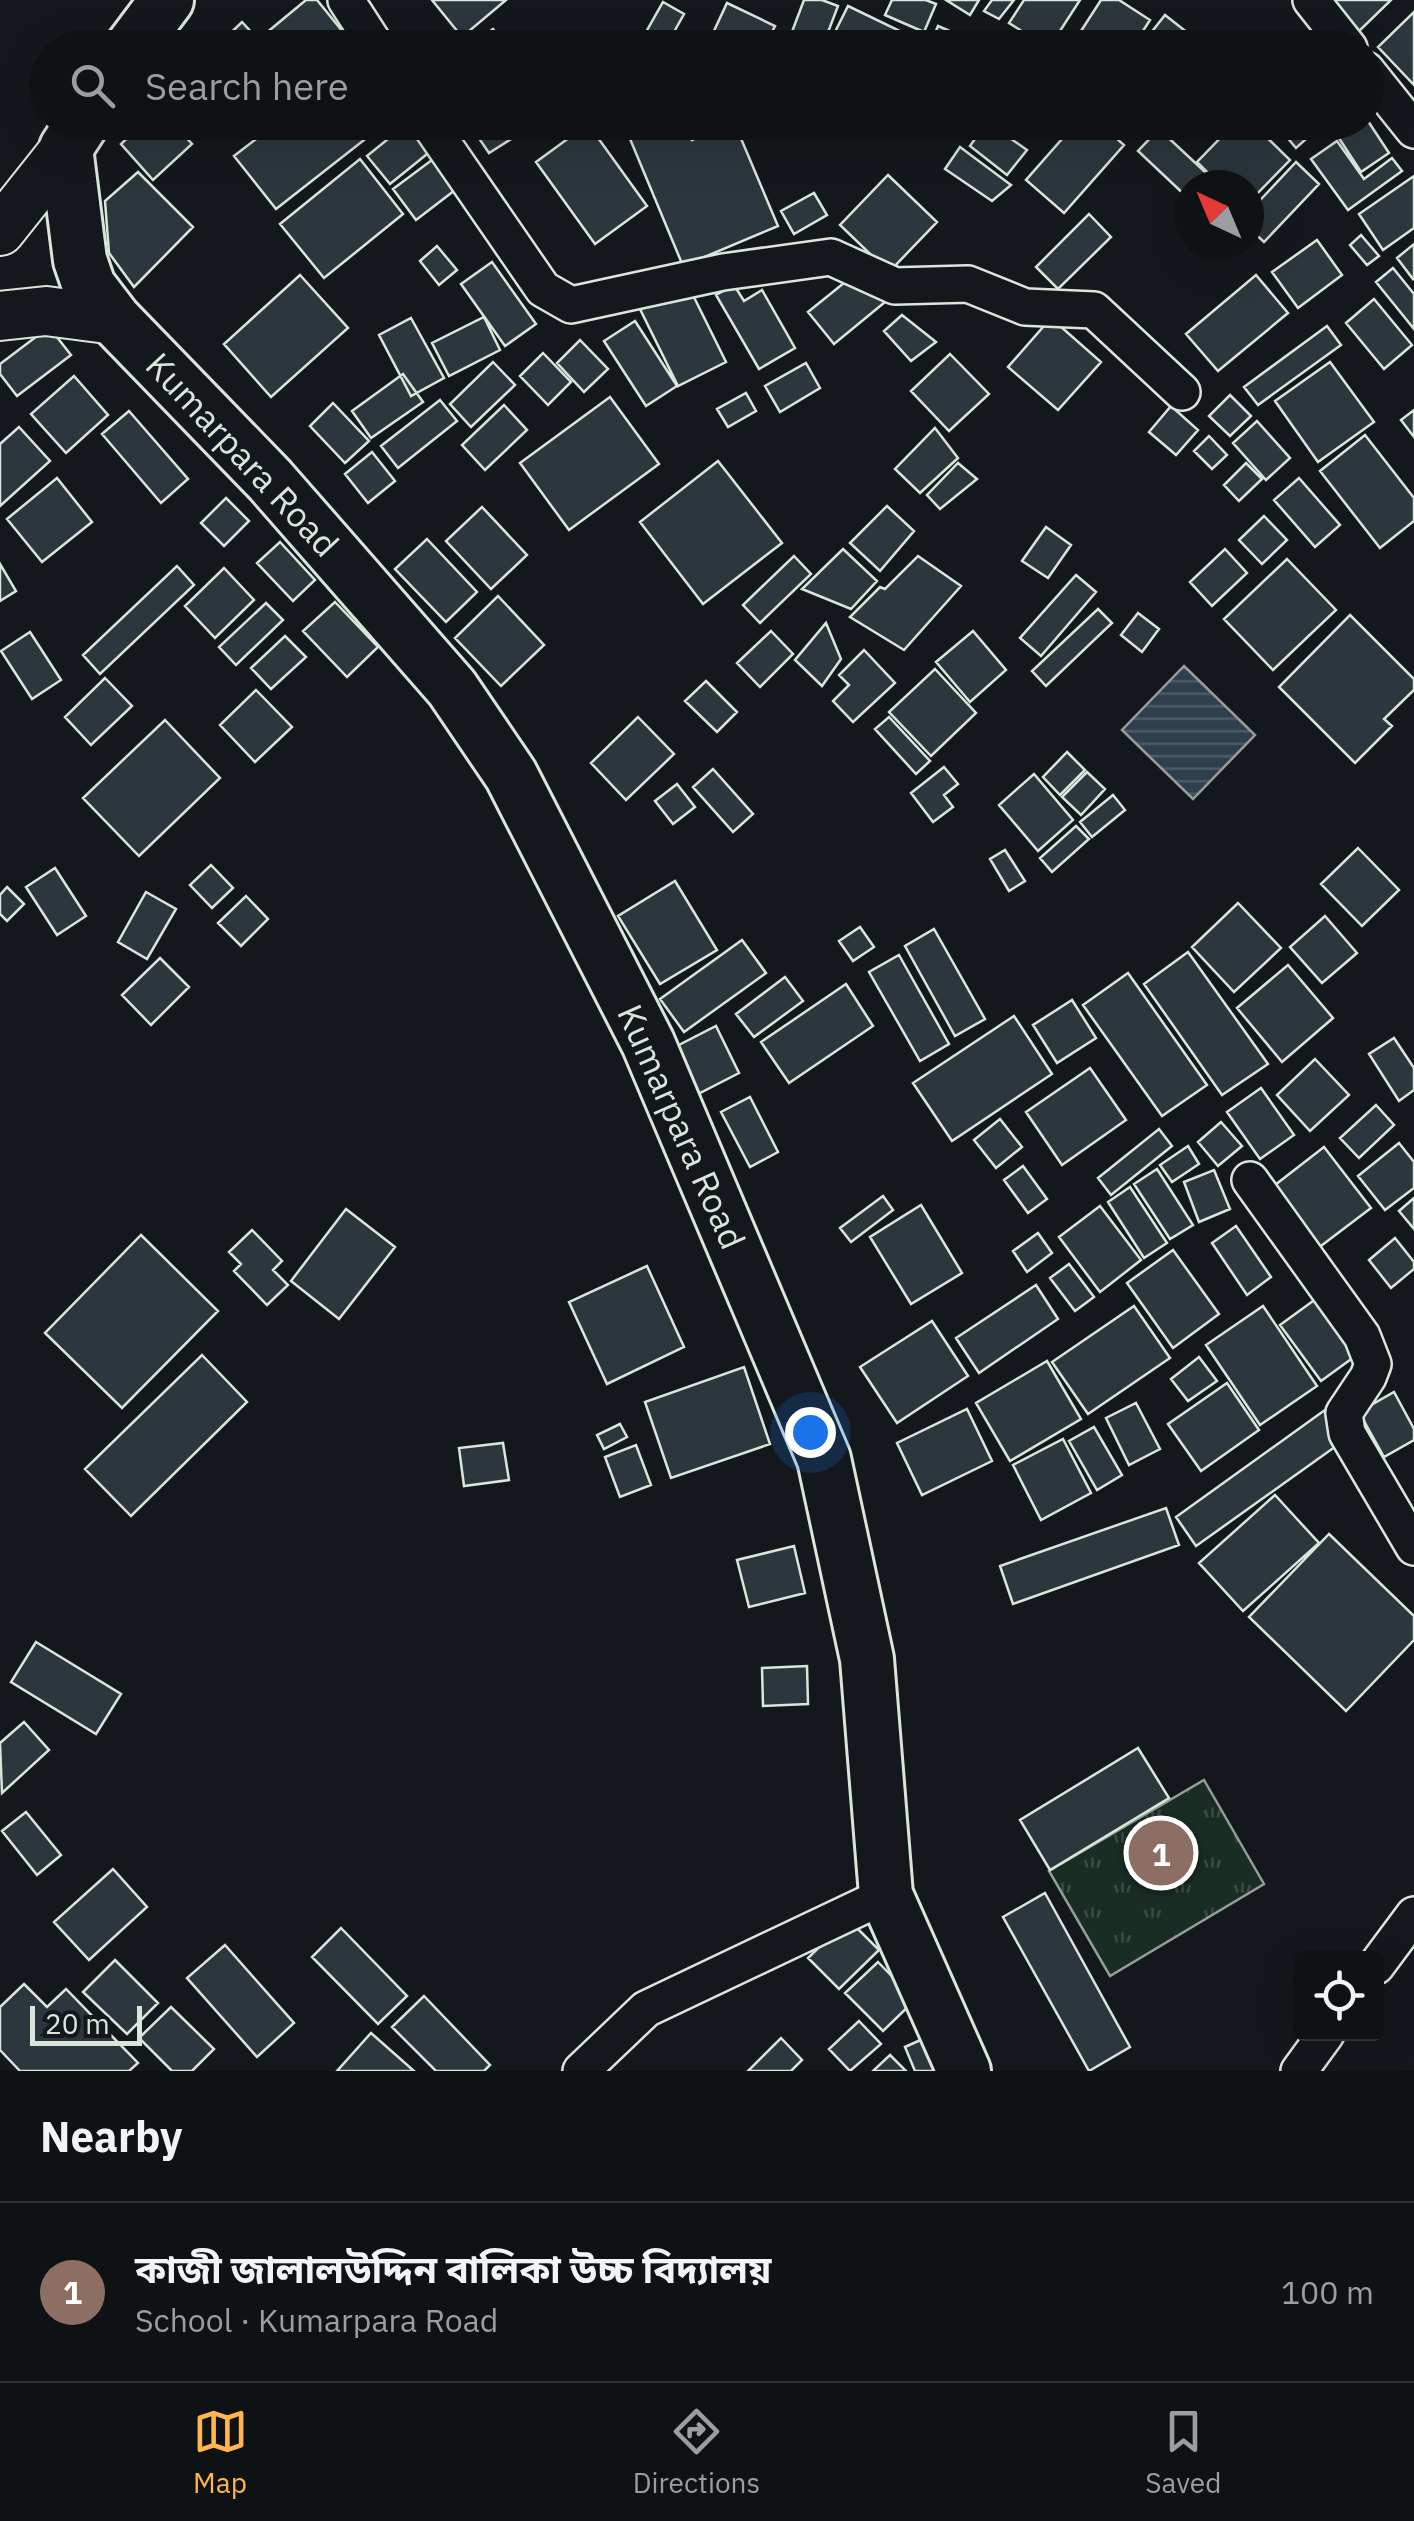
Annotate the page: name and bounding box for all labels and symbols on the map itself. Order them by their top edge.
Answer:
north arrow [1174,170,1264,260]
street label: Kumarpara Road [136,342,349,566]
street label: Kumarpara Road [607,997,756,1256]
your location [785,1407,836,1458]
pin: 1 [1128,1816,1194,1890]
scale bar [30,2001,142,2046]

